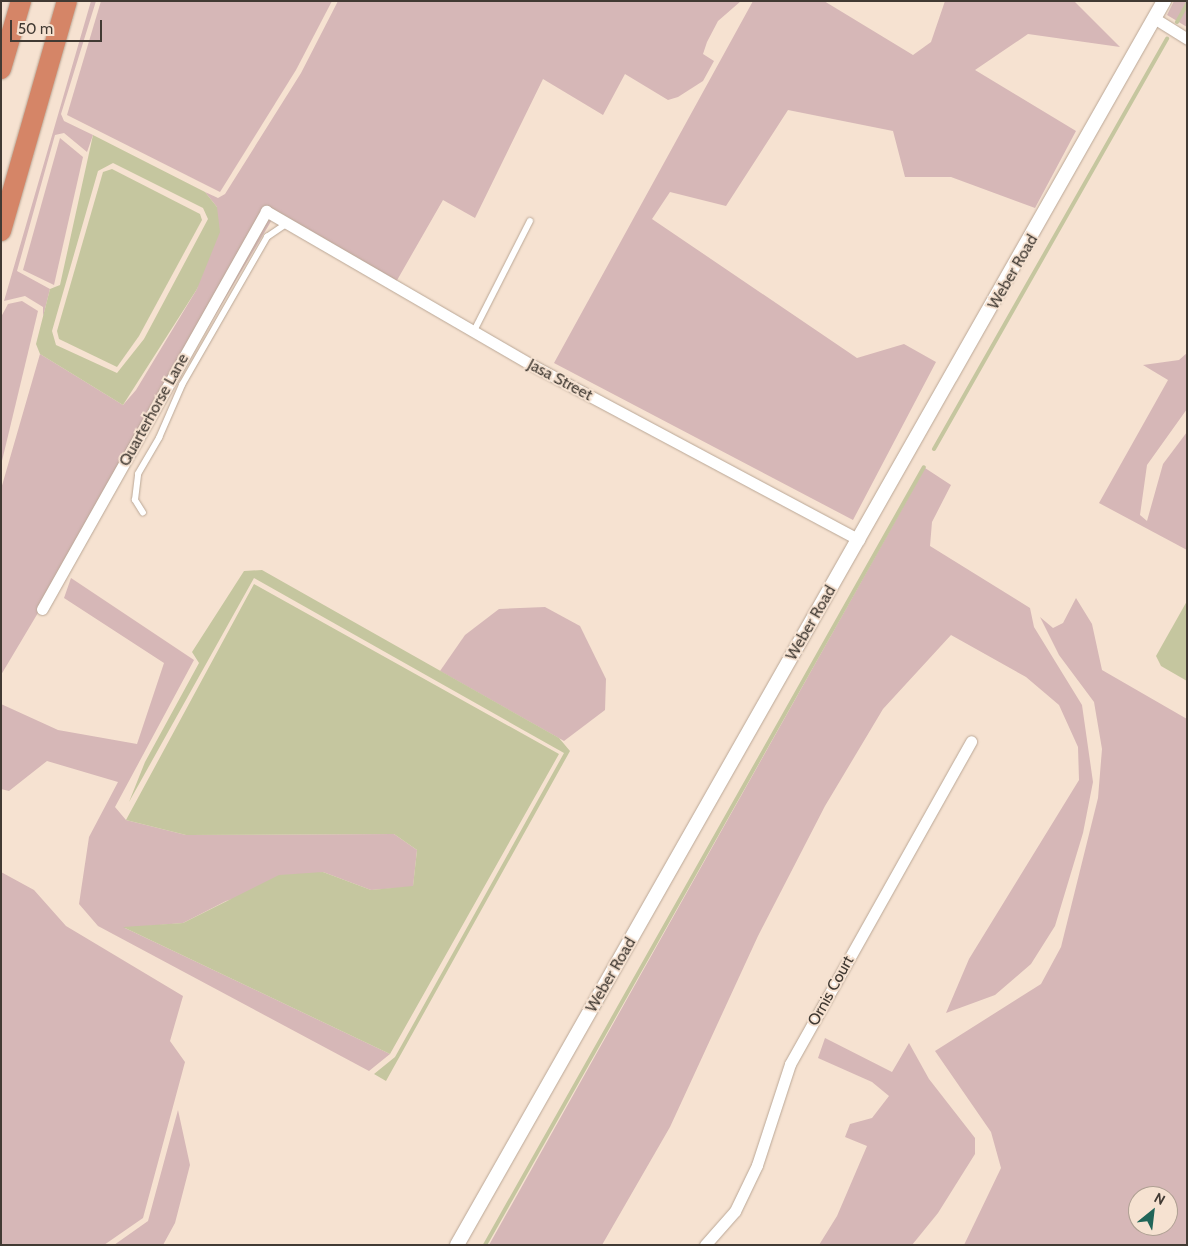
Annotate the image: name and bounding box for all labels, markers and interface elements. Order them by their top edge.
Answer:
scale bar [12,10,105,42]
text: 50 m [18,20,53,38]
street label: Weber Road [984,231,1042,313]
street label: Quarterhorse Lane [115,350,193,470]
street label: Jasa Street [524,355,596,405]
street label: Weber Road [782,582,840,664]
street label: Weber Road [582,934,640,1016]
street label: Ornis Court [804,953,858,1029]
north arrow [1128,1186,1178,1236]
text: N [1151,1188,1168,1209]

